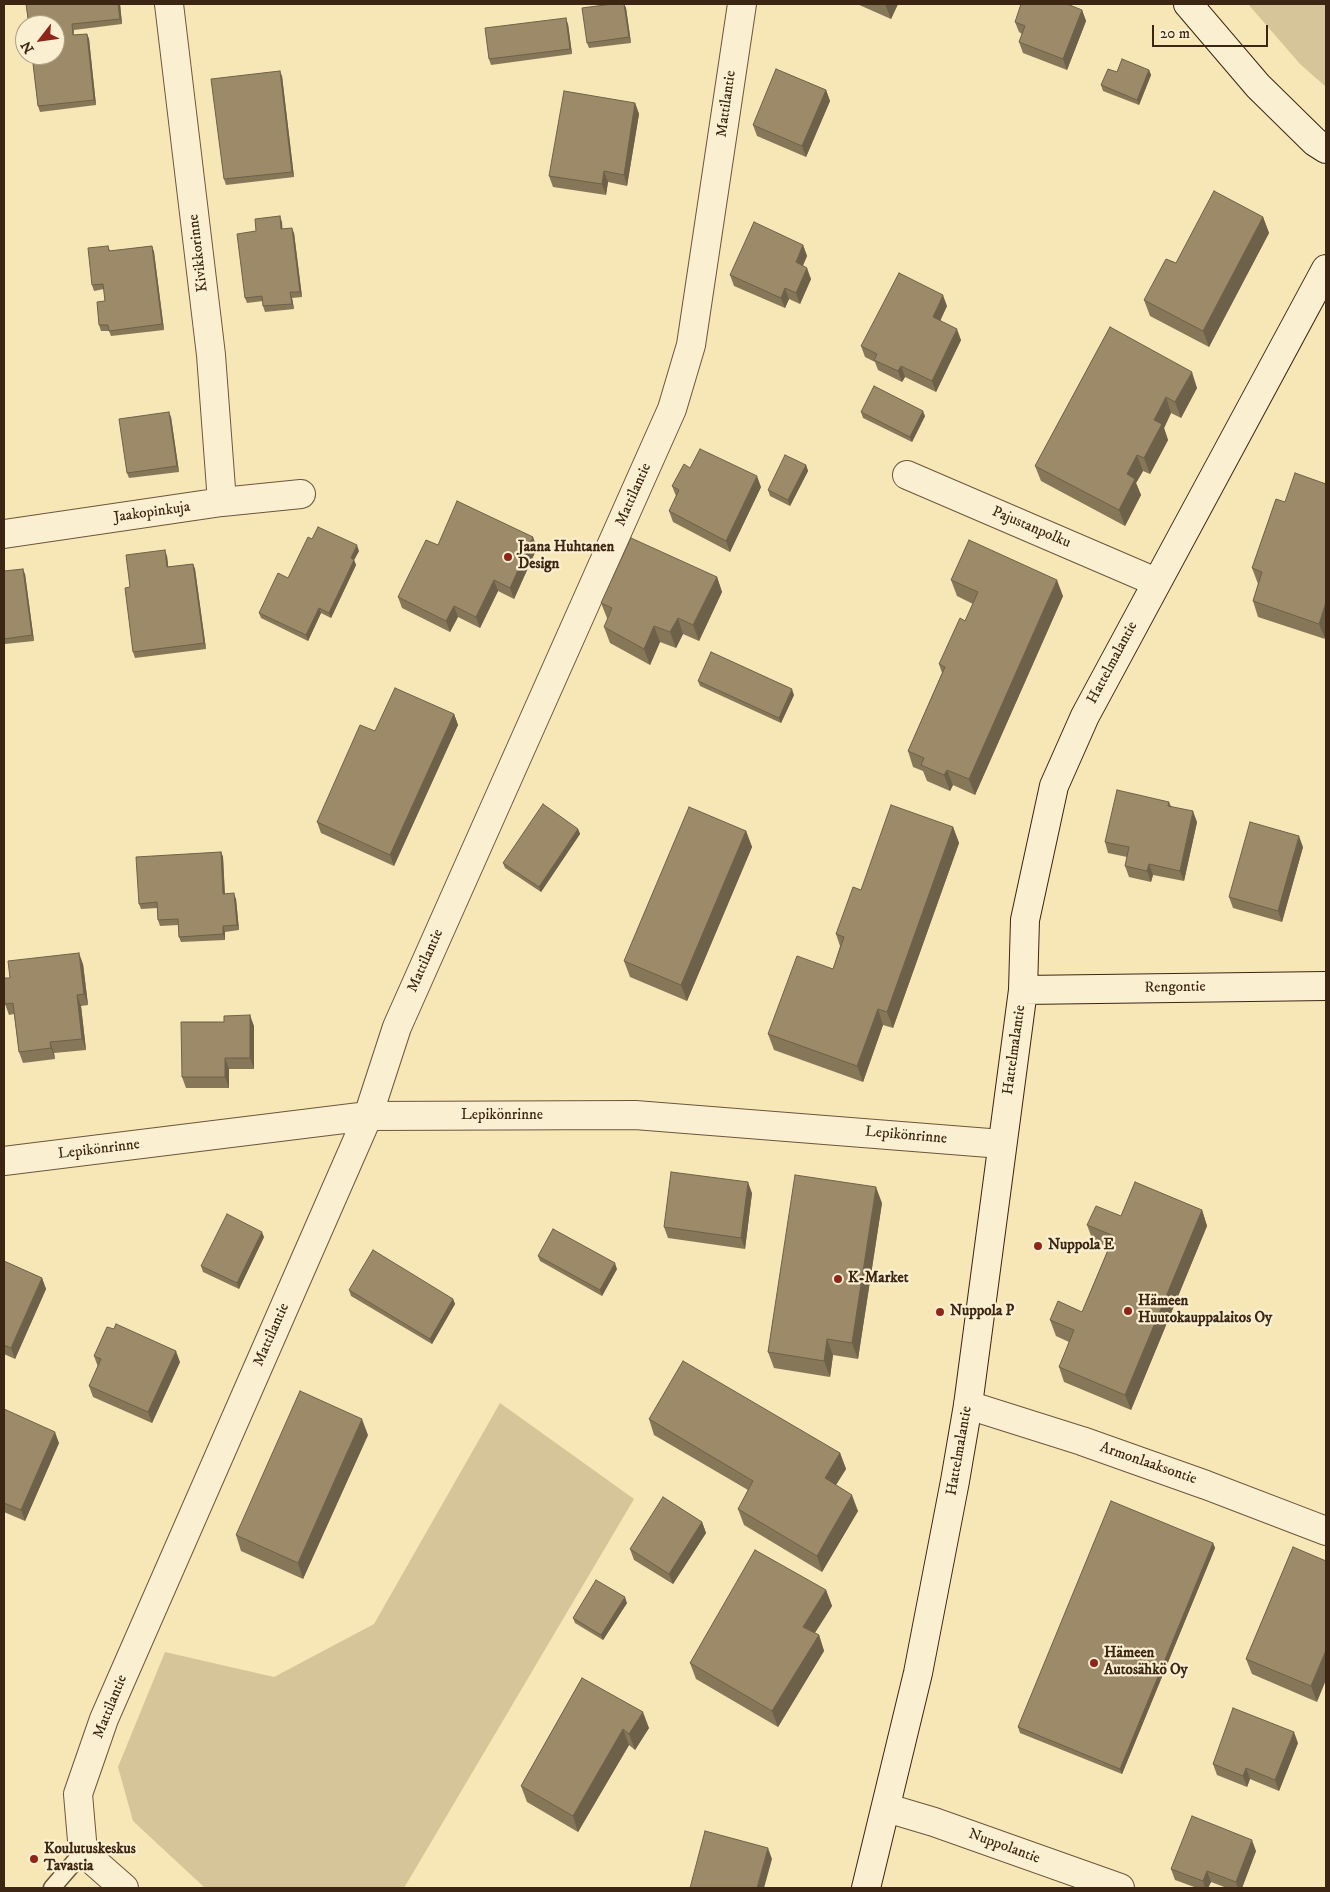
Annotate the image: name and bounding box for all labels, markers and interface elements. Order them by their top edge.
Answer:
north arrow [15,15,65,65]
scale bar [1155,15,1271,47]
text: 20 m [1160,24,1190,43]
text: N [17,38,39,56]
street label: Mattilantie [713,70,741,138]
street label: Kivikkorinne [185,213,213,293]
street label: Mattilantie [612,461,656,529]
street label: Jaakopinkuja [113,499,191,527]
street label: Pajustanpolku [989,503,1073,553]
place label: Jaana Huhtanen Design [518,539,614,574]
marker: Jaana Huhtanen Design [502,551,514,563]
street label: Hattelmalantie [1084,619,1142,707]
street label: Mattilantie [404,927,448,995]
street label: Rengontie [1144,978,1206,998]
street label: Hattelmalantie [1000,1004,1030,1096]
street label: Lepikönrinne [461,1107,543,1125]
street label: Lepikönrinne [864,1123,948,1149]
street label: Lepikönrinne [57,1136,141,1164]
place label: Nuppola E [1048,1237,1114,1255]
marker: Nuppola E [1032,1240,1044,1252]
place label: K-Market [848,1270,909,1288]
marker: K-Market [832,1273,844,1285]
place label: Hämeen Huutokauppalaitos Oy [1138,1293,1272,1328]
street label: Mattilantie [250,1301,294,1369]
place label: Nuppola P [950,1303,1014,1321]
marker: Hämeen Huutokauppalaitos Oy [1122,1305,1134,1317]
marker: Nuppola P [934,1306,946,1318]
street label: Hattelmalantie [943,1405,977,1497]
street label: Armonlaaksontie [1097,1439,1199,1489]
place label: Hämeen Autosähkö Oy [1104,1645,1188,1680]
marker: Hämeen Autosähkö Oy [1088,1657,1100,1669]
street label: Mattilantie [90,1673,132,1741]
street label: Nuppolantie [966,1826,1042,1868]
place label: Koulutuskeskus Tavastia [44,1841,136,1876]
marker: Koulutuskeskus Tavastia [28,1853,40,1865]

